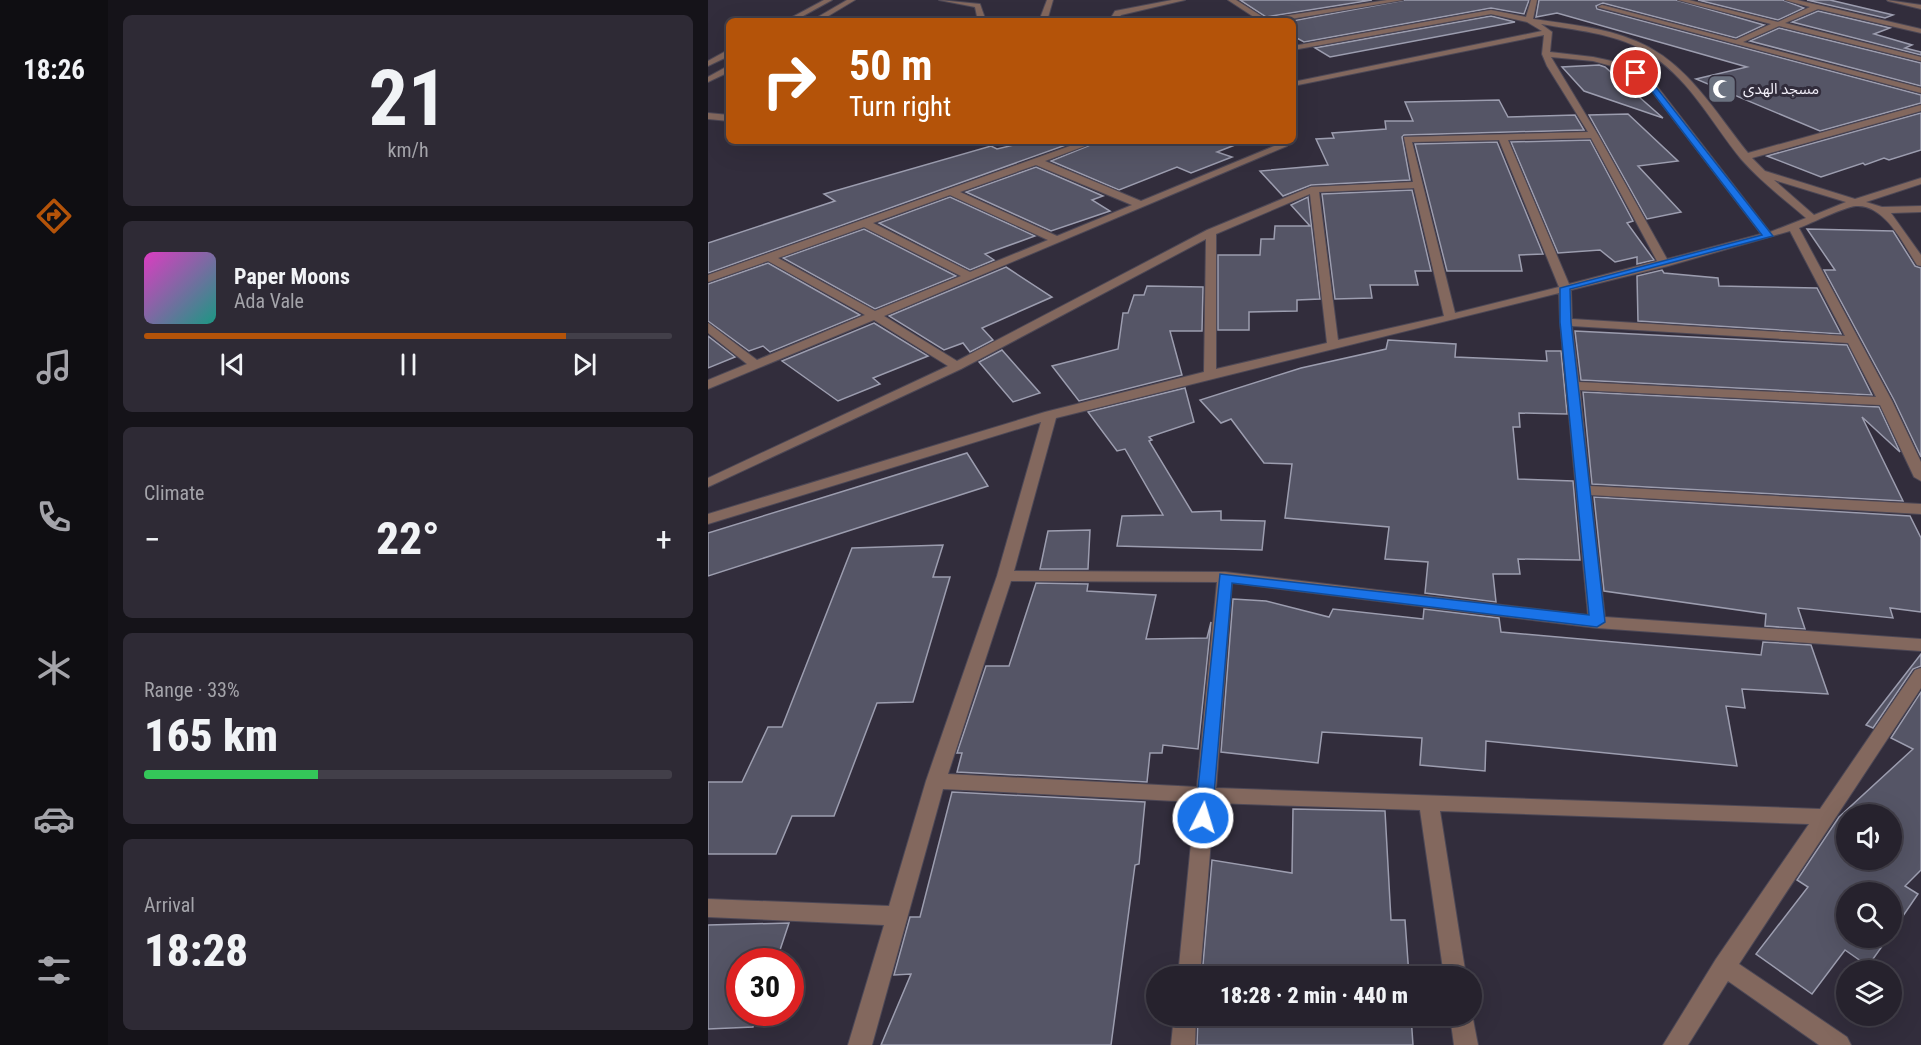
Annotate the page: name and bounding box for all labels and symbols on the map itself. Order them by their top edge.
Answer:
pin [1610,47,1661,98]
mosque icon: مسجد الهدى [1706,73,1738,105]
place label: مسجد الهدى [1743,80,1819,98]
position arrow [1171,786,1235,850]
speed limit sign: 30 [726,948,804,1026]

